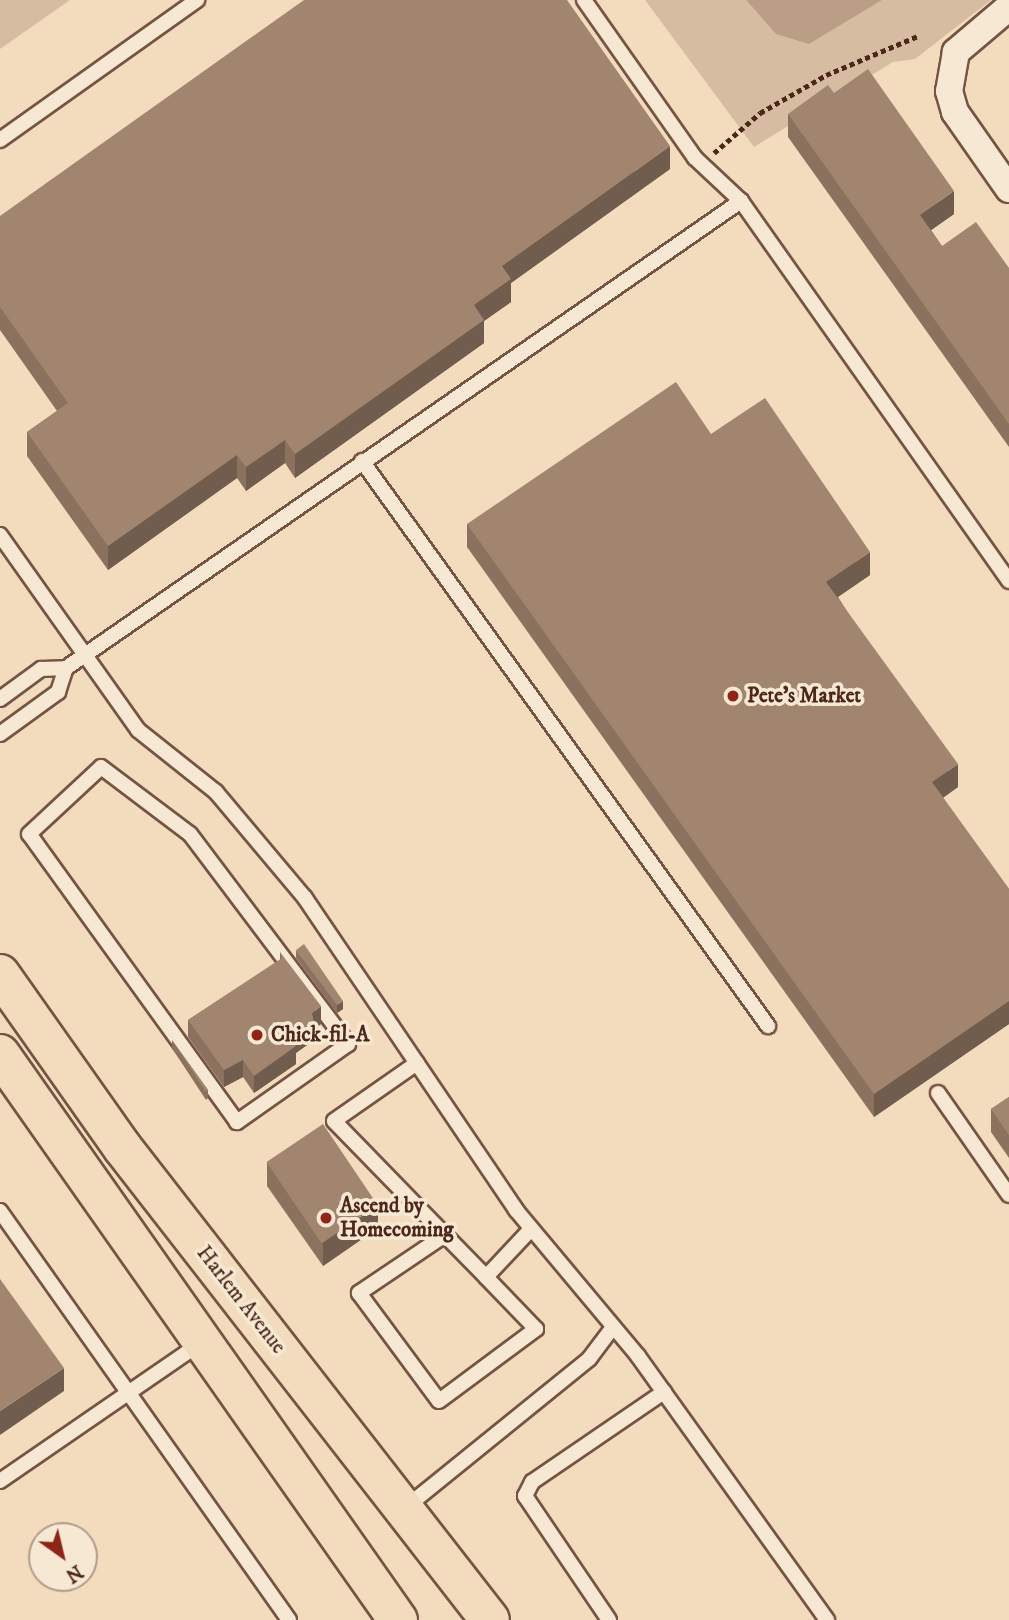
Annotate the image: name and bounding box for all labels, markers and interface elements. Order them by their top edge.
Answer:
place label: Pete's Market [747,683,861,709]
marker: Pete's Market [725,688,741,704]
place label: Chick-fil-A [271,1022,369,1048]
marker: Chick-fil-A [249,1027,265,1043]
place label: Ascend by Homecoming [340,1193,454,1243]
marker: Ascend by Homecoming [318,1210,334,1226]
street label: Harlem Avenue [191,1241,291,1359]
north arrow [28,1522,98,1592]
text: N [61,1559,87,1587]

